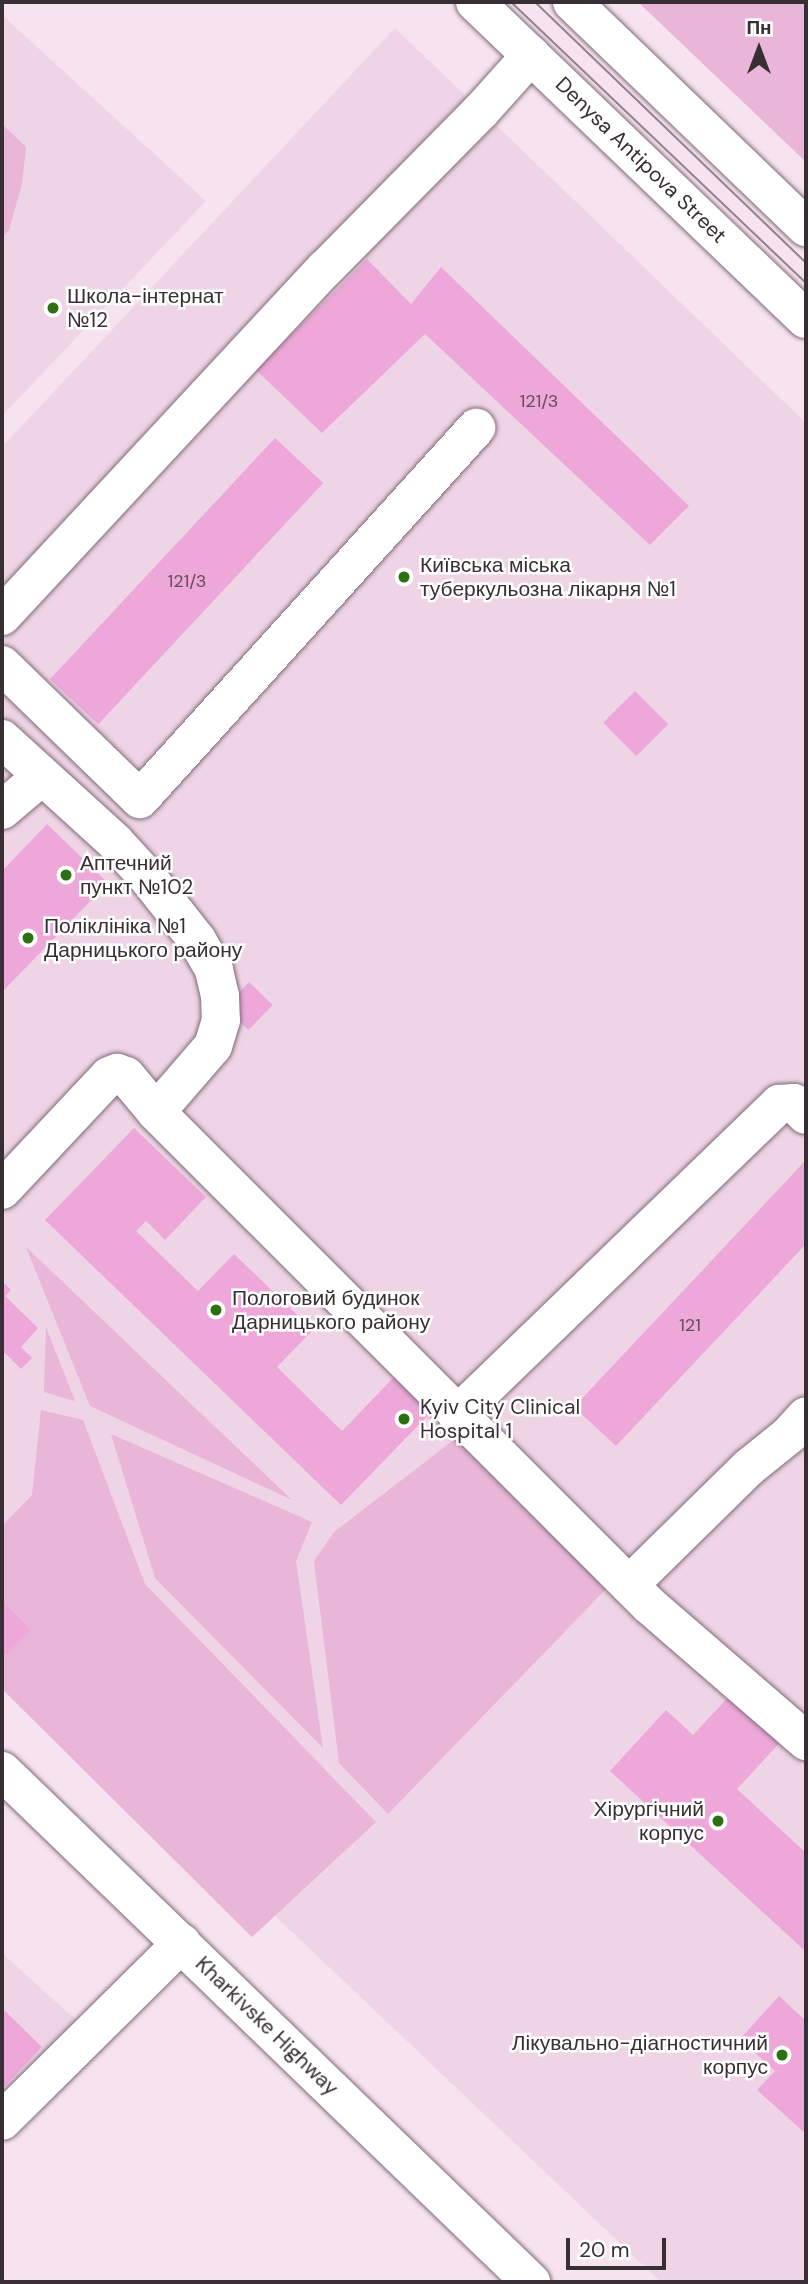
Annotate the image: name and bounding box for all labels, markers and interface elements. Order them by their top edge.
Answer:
north arrow [724,14,794,84]
text: Пн [746,15,772,40]
street label: Denysa Antipova Street [550,72,732,248]
place label: Школа-інтернат №12 [67,283,224,333]
marker: Школа-інтернат №12 [45,300,61,316]
house number: 121/3 [520,390,558,412]
place label: Київська міська туберкульозна лікарня №1 [420,552,676,602]
marker: Київська міська туберкульозна лікарня №1 [394,567,414,587]
house number: 121/3 [168,570,206,592]
place label: Аптечний пункт №102 [80,850,193,900]
marker: Аптечний пункт №102 [58,867,74,883]
place label: Поліклініка №1 Дарницького району [44,913,242,963]
marker: Поліклініка №1 Дарницького району [18,928,38,948]
place label: Пологовий будинок Дарницького району [232,1285,430,1335]
marker: Пологовий будинок Дарницького району [206,1300,226,1320]
house number: 121 [679,1314,701,1336]
place label: Kyiv City Clinical Hospital 1 [420,1394,580,1444]
marker: Kyiv City Clinical Hospital 1 [394,1409,414,1429]
place label: Хірургічний корпус [594,1796,704,1846]
marker: Хірургічний корпус [710,1813,726,1829]
street label: Kharkivske Highway [190,1951,344,2101]
place label: Лікувально-діагностичний корпус [512,2030,768,2080]
marker: Лікувально-діагностичний корпус [774,2047,790,2063]
scale bar [570,2224,670,2268]
text: 20 m [579,2236,630,2264]

